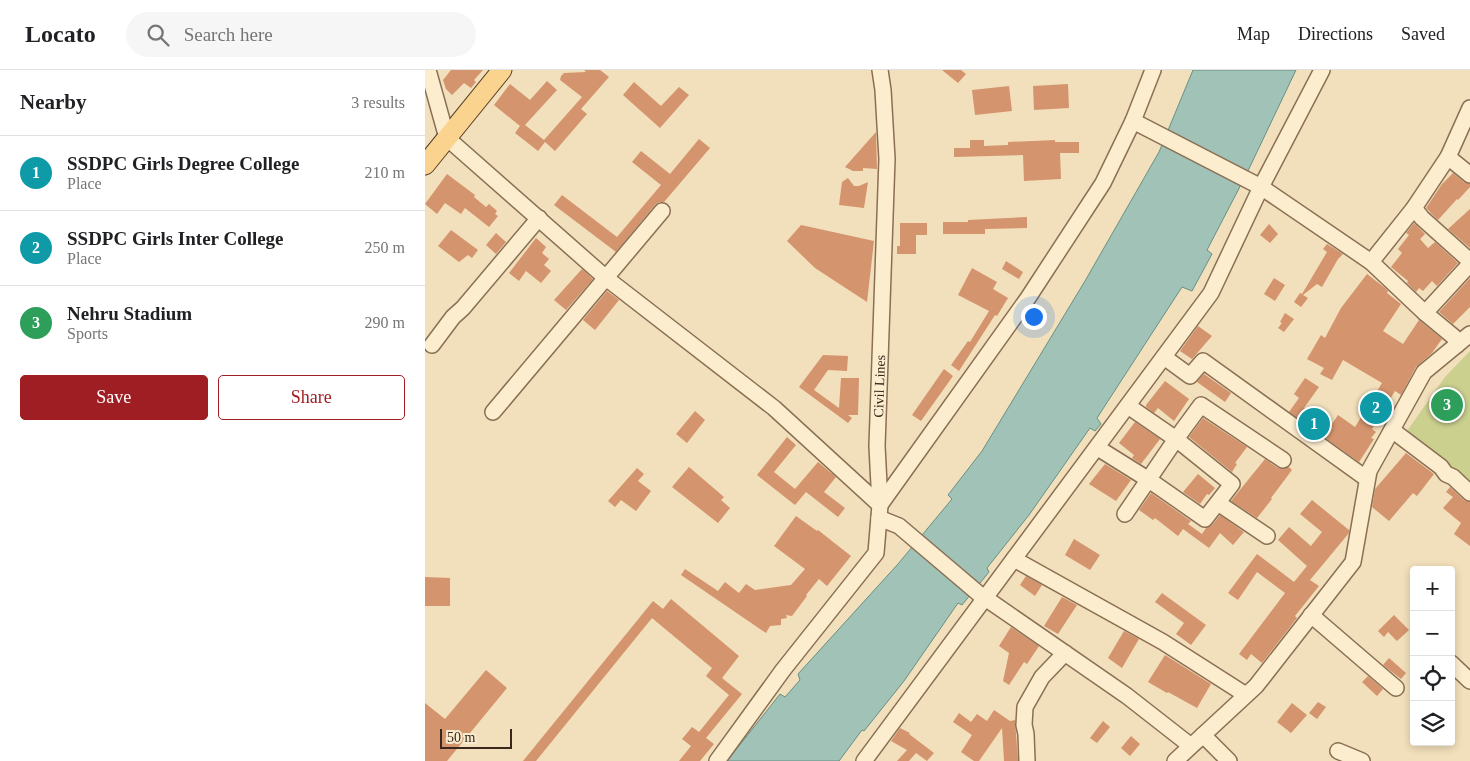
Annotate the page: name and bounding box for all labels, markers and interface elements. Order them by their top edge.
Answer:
search box [126,12,476,57]
text: Locato [25,21,96,47]
icon: search [144,21,172,49]
text: Search here [184,24,273,45]
text: Map [1237,24,1270,44]
text: Directions [1298,24,1373,44]
text: Saved [1401,24,1445,44]
text: Nearby [20,90,87,114]
text: 3 results [351,94,405,111]
text: SSDPC Girls Degree College [67,153,299,174]
text: 1 [32,164,40,181]
text: 210 m [365,164,405,181]
text: Place [67,175,102,192]
text: SSDPC Girls Inter College [67,228,284,249]
text: 2 [32,239,40,256]
text: 250 m [365,239,405,256]
text: Place [67,250,102,267]
text: Nehru Stadium [67,303,192,324]
your location [1021,304,1047,330]
text: 3 [32,314,40,331]
text: 290 m [365,314,405,331]
text: Sports [67,325,108,342]
street label: Civil Lines [870,355,888,418]
button: Save [20,375,208,420]
button: Share [218,375,405,420]
pin: 3 [1431,386,1463,424]
pin: 2 [1360,389,1392,427]
pin: 1 [1298,405,1330,443]
map controls [1410,566,1455,746]
button: + [1410,566,1455,611]
button: − [1410,611,1455,656]
button: locate [1410,656,1455,701]
button: layers [1410,701,1455,746]
scale bar [440,726,513,749]
text: 50 m [447,730,475,745]

